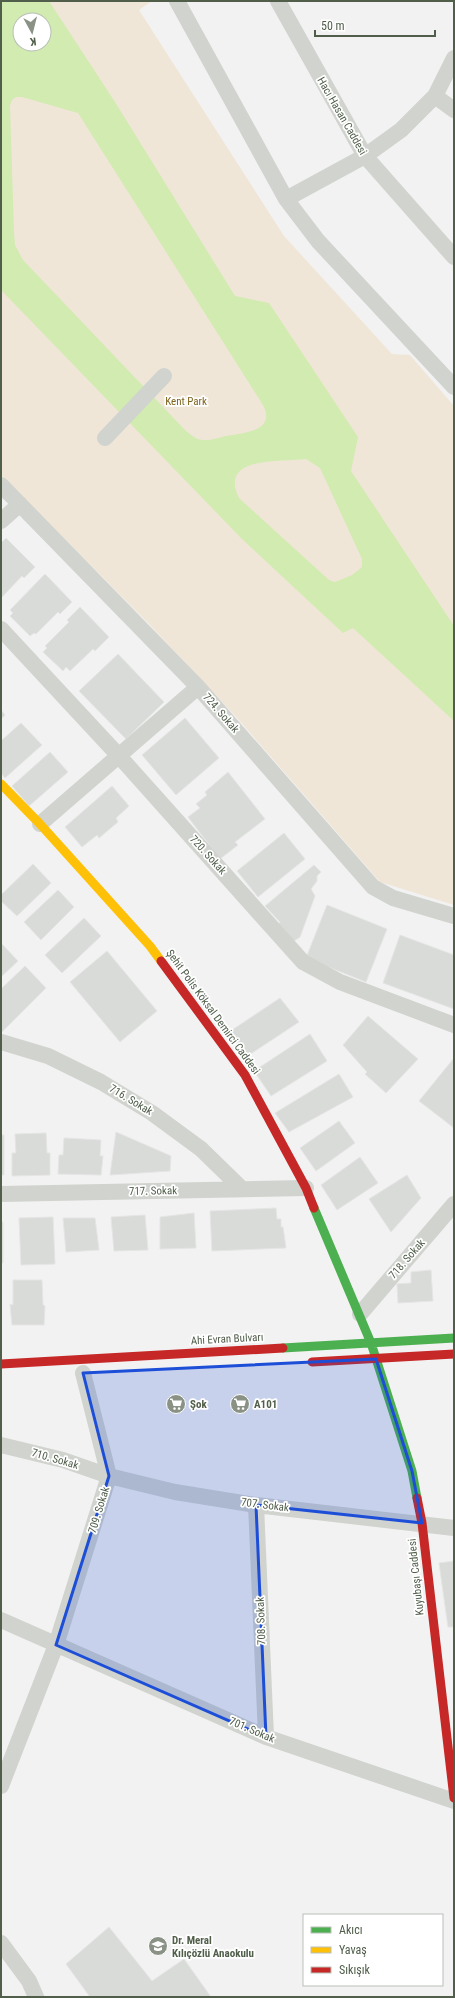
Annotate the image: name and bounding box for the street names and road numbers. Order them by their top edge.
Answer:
street label: Hacı Hasan Caddesi [314,75,370,157]
street label: 724. Sokak [200,691,242,735]
street label: 720. Sokak [187,833,229,877]
street label: Şehit Polis Köksal Demirci Caddesi [163,947,263,1077]
street label: 716. Sokak [107,1082,155,1118]
street label: 717. Sokak [129,1184,177,1198]
street label: 718. Sokak [386,1237,428,1281]
street label: Ahi Evran Bulvarı [190,1331,264,1347]
street label: 710. Sokak [30,1446,80,1472]
street label: 709. Sokak [86,1485,112,1535]
street label: 707. Sokak [240,1496,290,1514]
street label: Kuyubaşı Caddesi [406,1538,426,1616]
street label: 708. Sokak [254,1597,268,1645]
street label: 701. Sokak [227,1715,277,1745]

